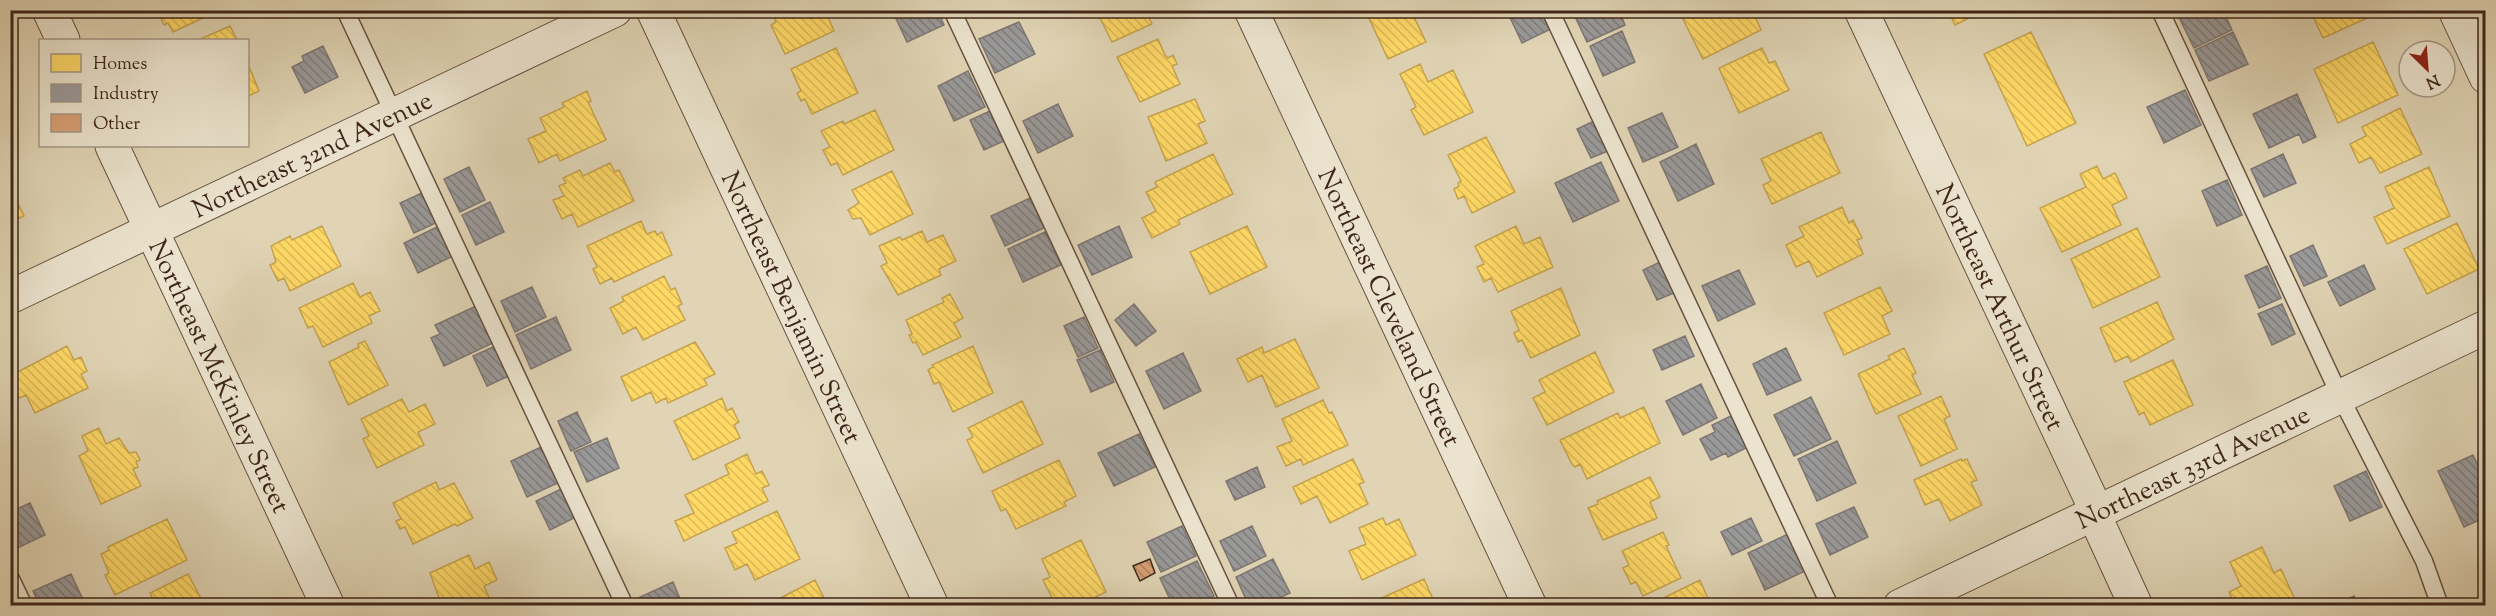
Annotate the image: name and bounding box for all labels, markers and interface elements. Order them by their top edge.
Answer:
legend [39,39,249,147]
north arrow [2397,39,2457,99]
text: Homes [93,52,147,78]
text: N [2421,67,2443,94]
text: Industry [93,82,159,108]
street label: Northeast 32nd Avenue [187,83,439,229]
text: Other [93,112,140,138]
street label: Northeast Cleveland Street [1307,163,1469,453]
street label: Northeast Benjamin Street [710,166,870,450]
street label: Northeast Arthur Street [1924,178,2072,438]
street label: Northeast McKinley Street [138,234,298,520]
street label: Northeast 33rd Avenue [2071,397,2317,540]

